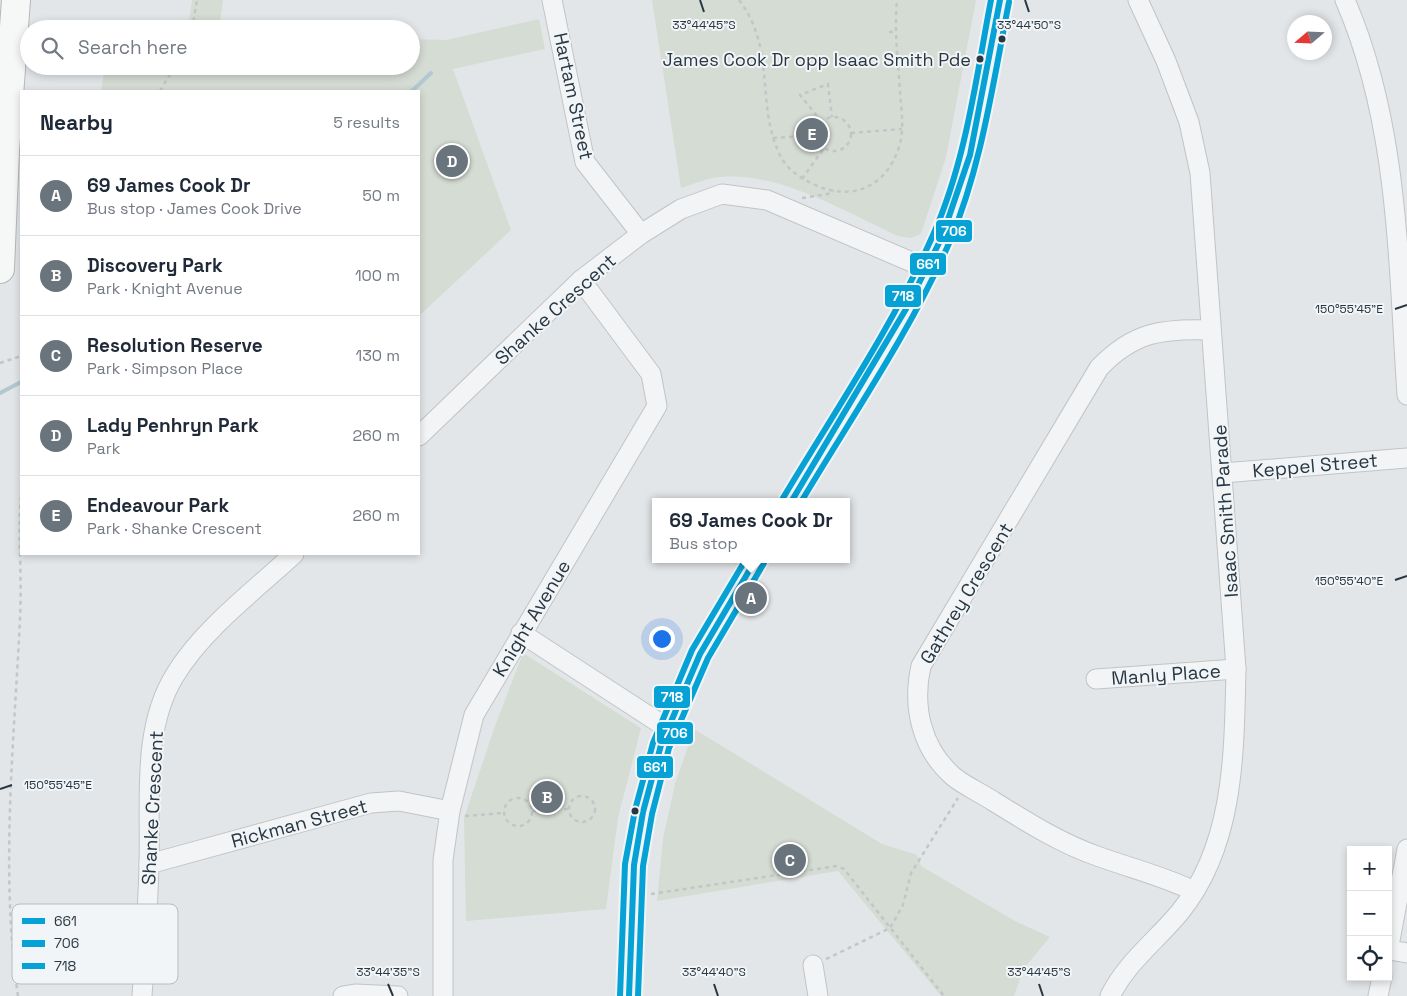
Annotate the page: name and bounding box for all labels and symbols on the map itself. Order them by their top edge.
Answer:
north arrow [1287,15,1332,60]
text: 33°44'45"S [672,17,736,33]
text: 33°44'50"S [997,17,1061,33]
street label: Hartam Street [548,30,599,162]
unlabelled marker [997,34,1007,44]
place label: James Cook Dr opp Isaac Smith Pde [662,48,971,71]
marker: James Cook Dr opp Isaac Smith Pde [975,54,985,64]
pin: E [796,115,828,153]
pin: D [436,142,468,180]
line badge: 706 [935,219,973,243]
text: 706 [941,222,967,240]
street label: Shanke Crescent [489,248,621,370]
line badge: 661 [909,252,947,276]
text: 661 [916,255,940,273]
line badge: 718 [884,284,922,308]
text: 718 [892,287,915,305]
text: 150°55'45"E [1315,301,1383,317]
street label: Isaac Smith Parade [1207,424,1244,598]
street label: Keppel Street [1251,448,1379,483]
street label: Gathrey Crescent [914,518,1019,669]
street label: Knight Avenue [487,555,576,681]
text: 150°55'40"E [1315,573,1383,589]
pin: A [735,579,767,617]
your location [649,626,675,652]
street label: Manly Place [1111,658,1222,691]
line badge: 718 [653,685,691,709]
text: 718 [661,688,684,706]
line badge: 706 [656,721,694,745]
text: 706 [662,724,688,742]
street label: Shanke Crescent [136,730,169,886]
line badge: 661 [636,755,674,779]
text: 661 [643,758,667,776]
text: 150°55'45"E [24,777,92,793]
pin: B [531,778,563,816]
street label: Rickman Street [228,793,370,854]
unlabelled marker [630,806,640,816]
pin: C [774,841,806,879]
legend [12,904,178,984]
text: 661 [54,912,77,930]
text: 706 [54,934,79,952]
text: 718 [54,957,77,975]
text: 33°44'35"S [356,964,420,980]
text: 33°44'40"S [682,964,746,980]
text: 33°44'45"S [1007,964,1071,980]

